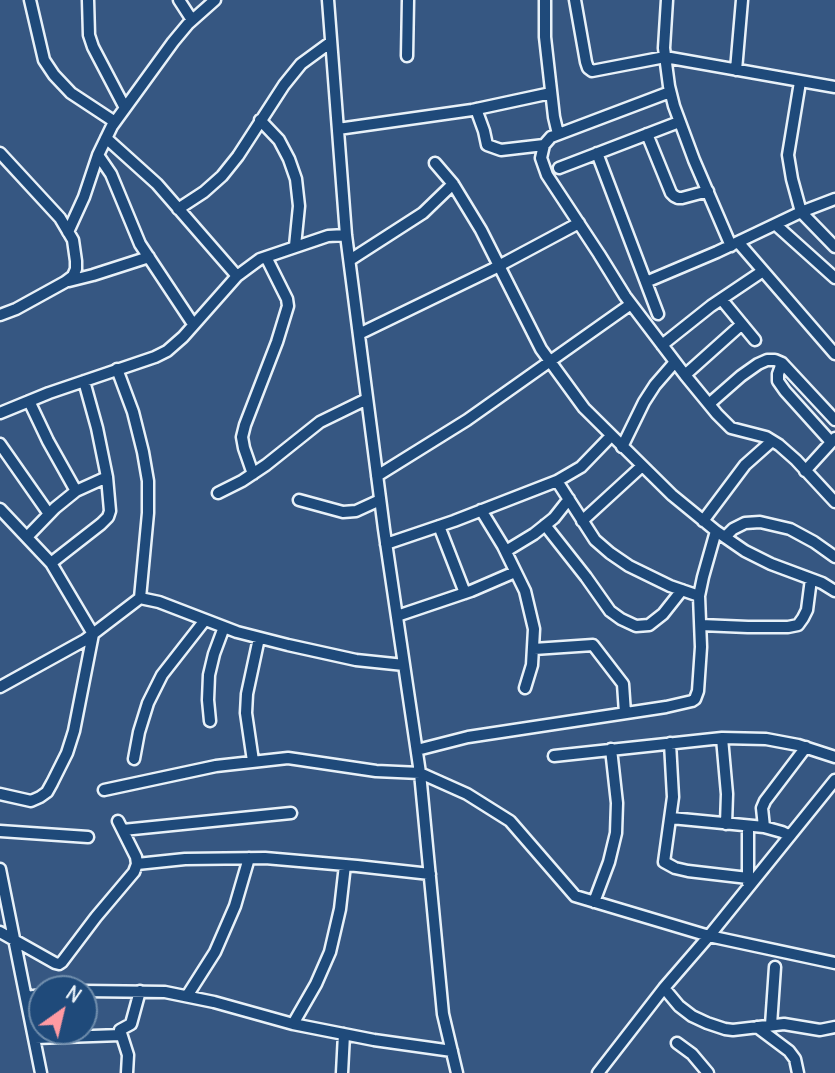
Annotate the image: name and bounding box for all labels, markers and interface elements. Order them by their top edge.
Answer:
north arrow [28,975,98,1045]
text: N [61,981,86,1008]

